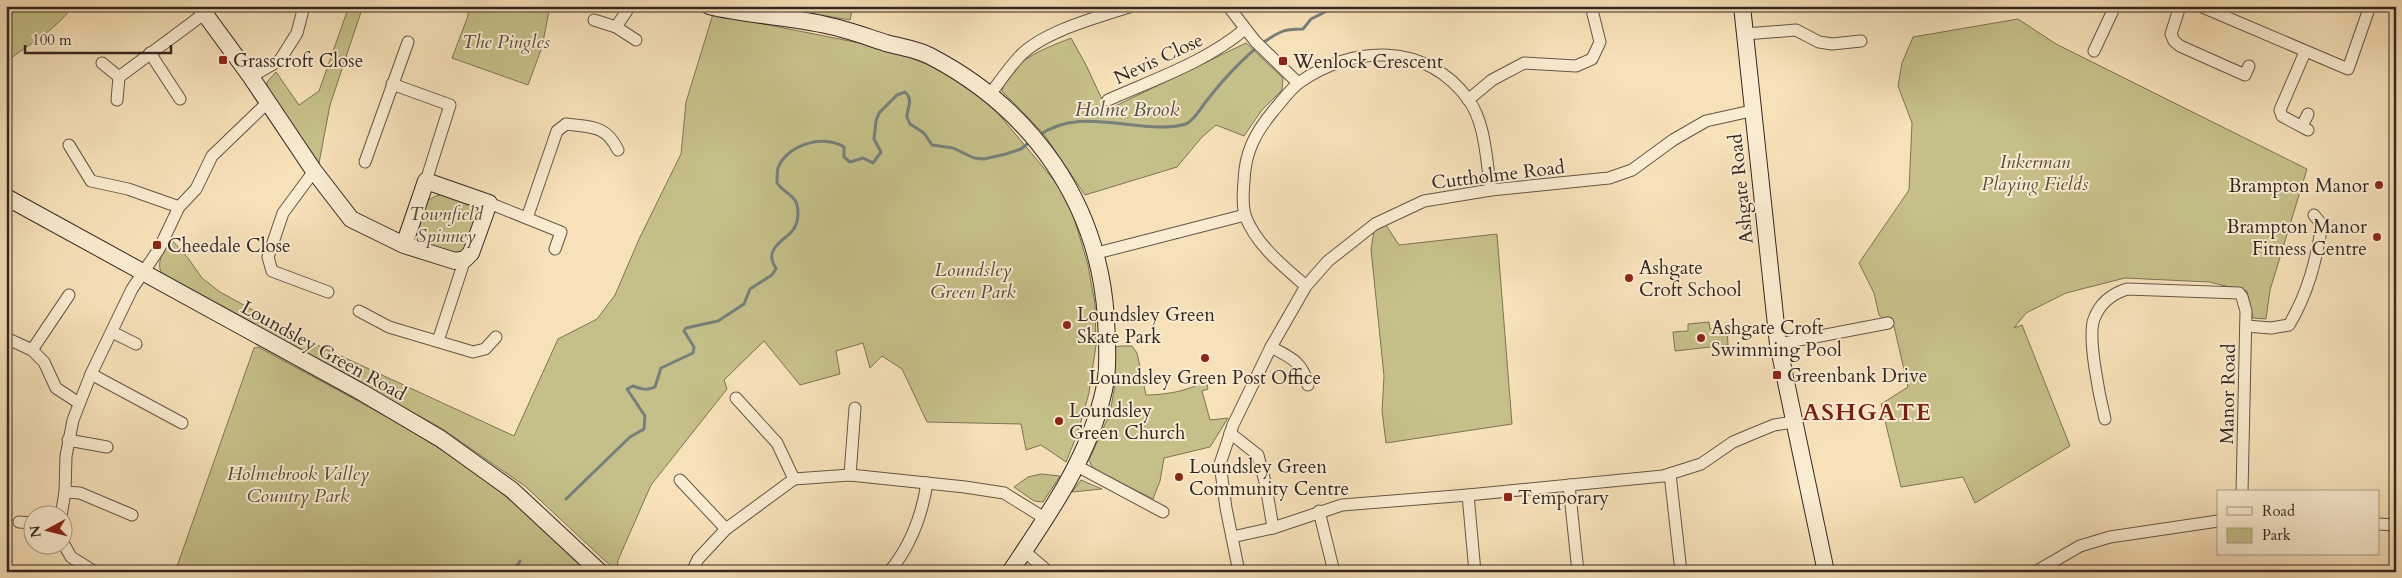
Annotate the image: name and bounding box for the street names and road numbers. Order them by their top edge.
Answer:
street label: Nevis Close [1109,27,1207,91]
street label: Ashgate Road [1722,133,1760,245]
street label: Cuttholme Road [1430,154,1566,196]
street label: Loundsley Green Road [236,295,411,407]
street label: Manor Road [2214,343,2242,445]

